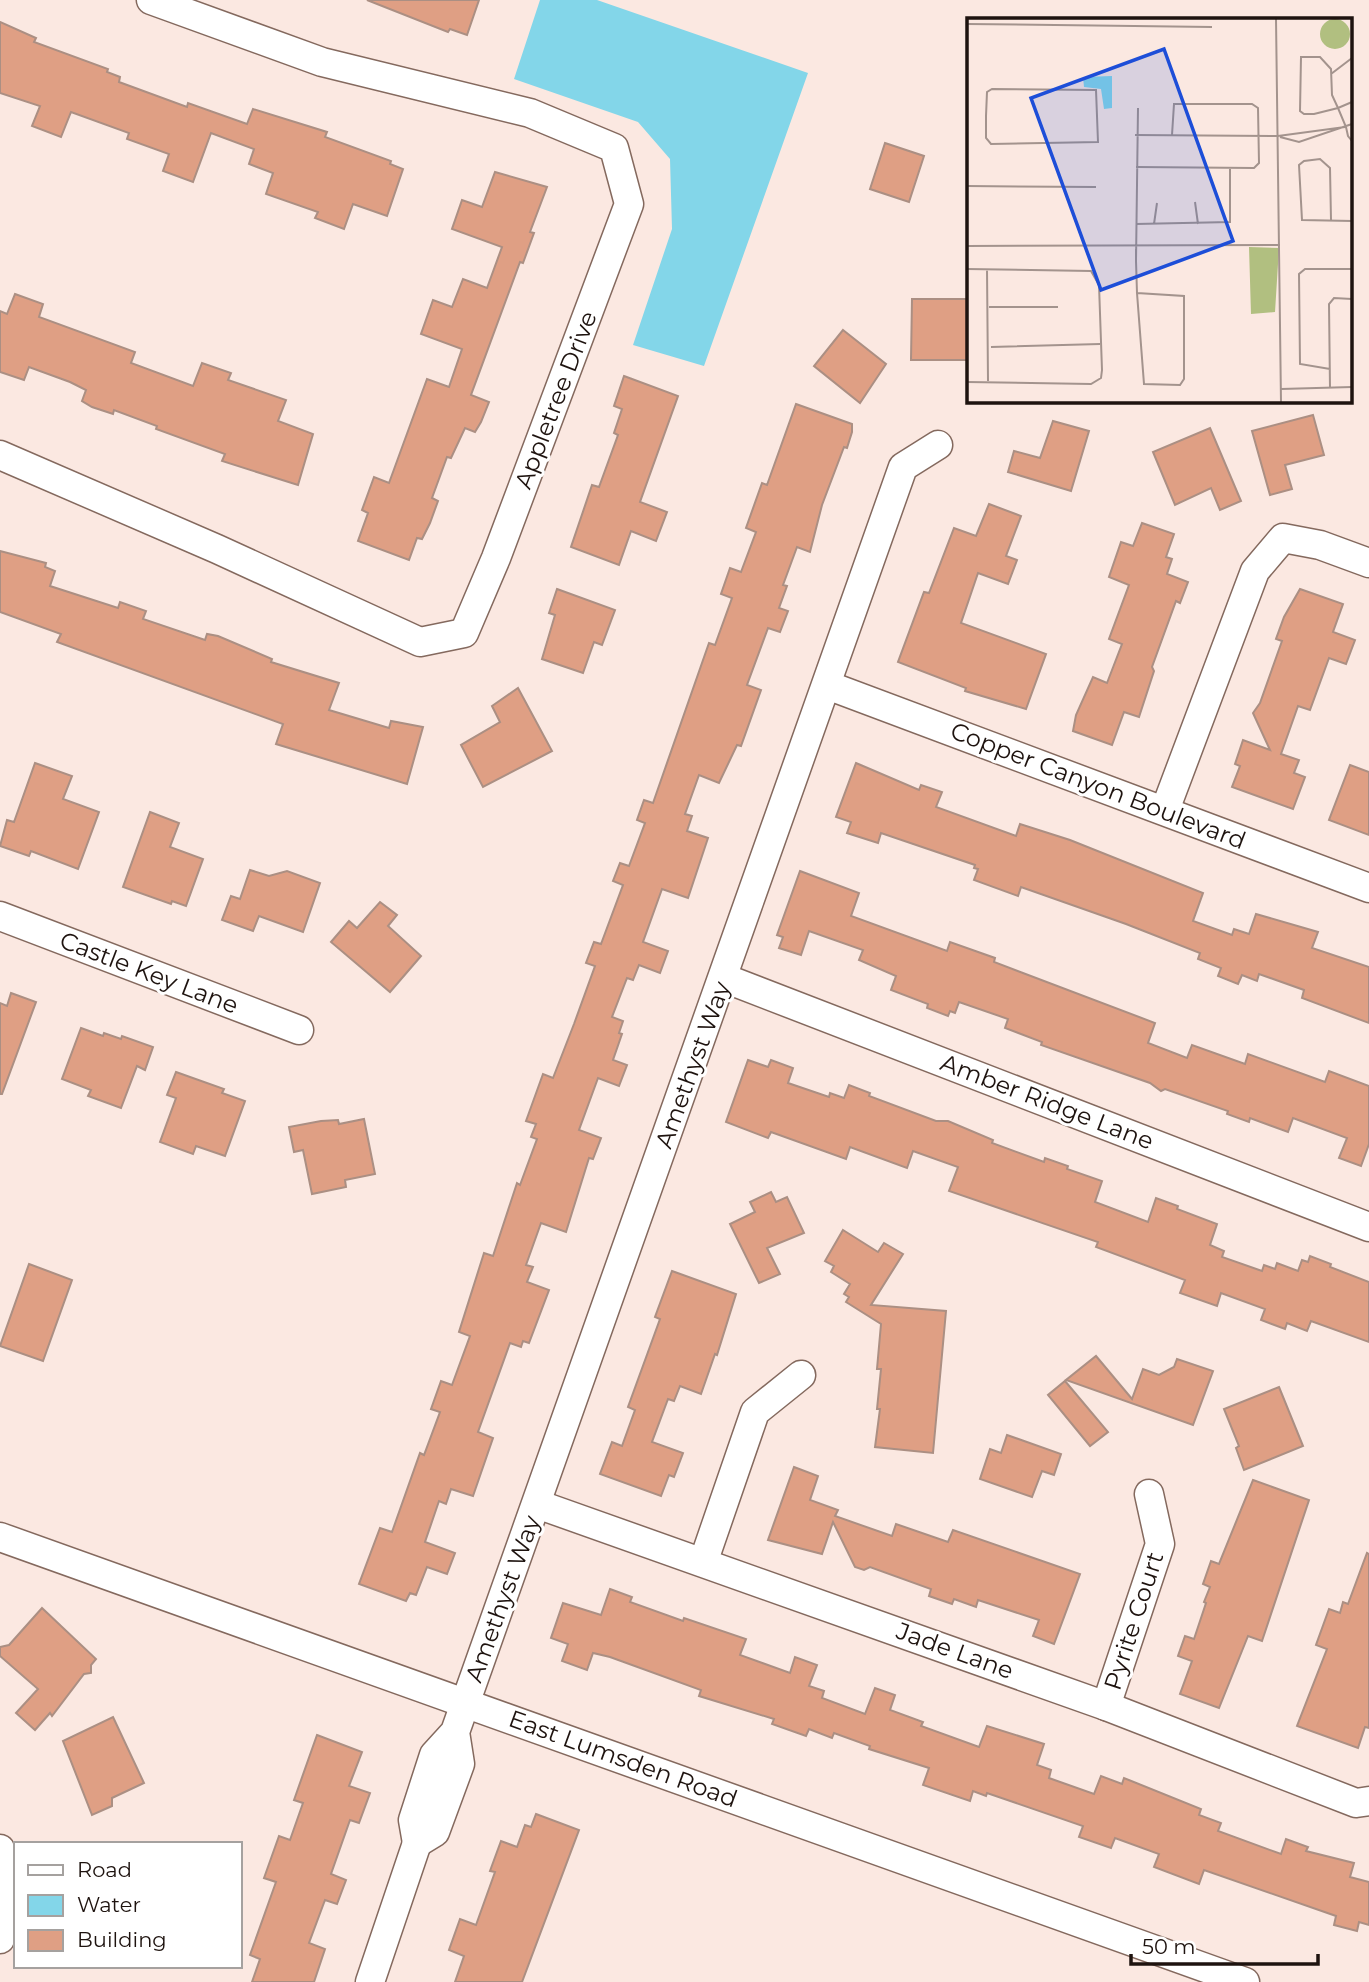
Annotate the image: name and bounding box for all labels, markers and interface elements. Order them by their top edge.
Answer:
inset map [967,18,1352,402]
street label: Appletree Drive [508,307,603,493]
street label: Copper Canyon Boulevard [947,716,1250,855]
street label: Castle Key Lane [56,925,243,1020]
street label: Amethyst Way [649,977,736,1152]
street label: Amber Ridge Lane [937,1048,1158,1156]
street label: Amethyst Way [459,1511,546,1686]
street label: Pyrite Court [1098,1548,1170,1694]
street label: Jade Lane [892,1616,1018,1685]
street label: East Lumsden Road [505,1704,741,1813]
legend [14,1842,242,1968]
text: Road [77,1857,132,1882]
text: Water [77,1892,141,1917]
scale bar [1131,1923,1318,1967]
text: Building [77,1927,167,1952]
text: 50 m [1142,1934,1196,1959]

